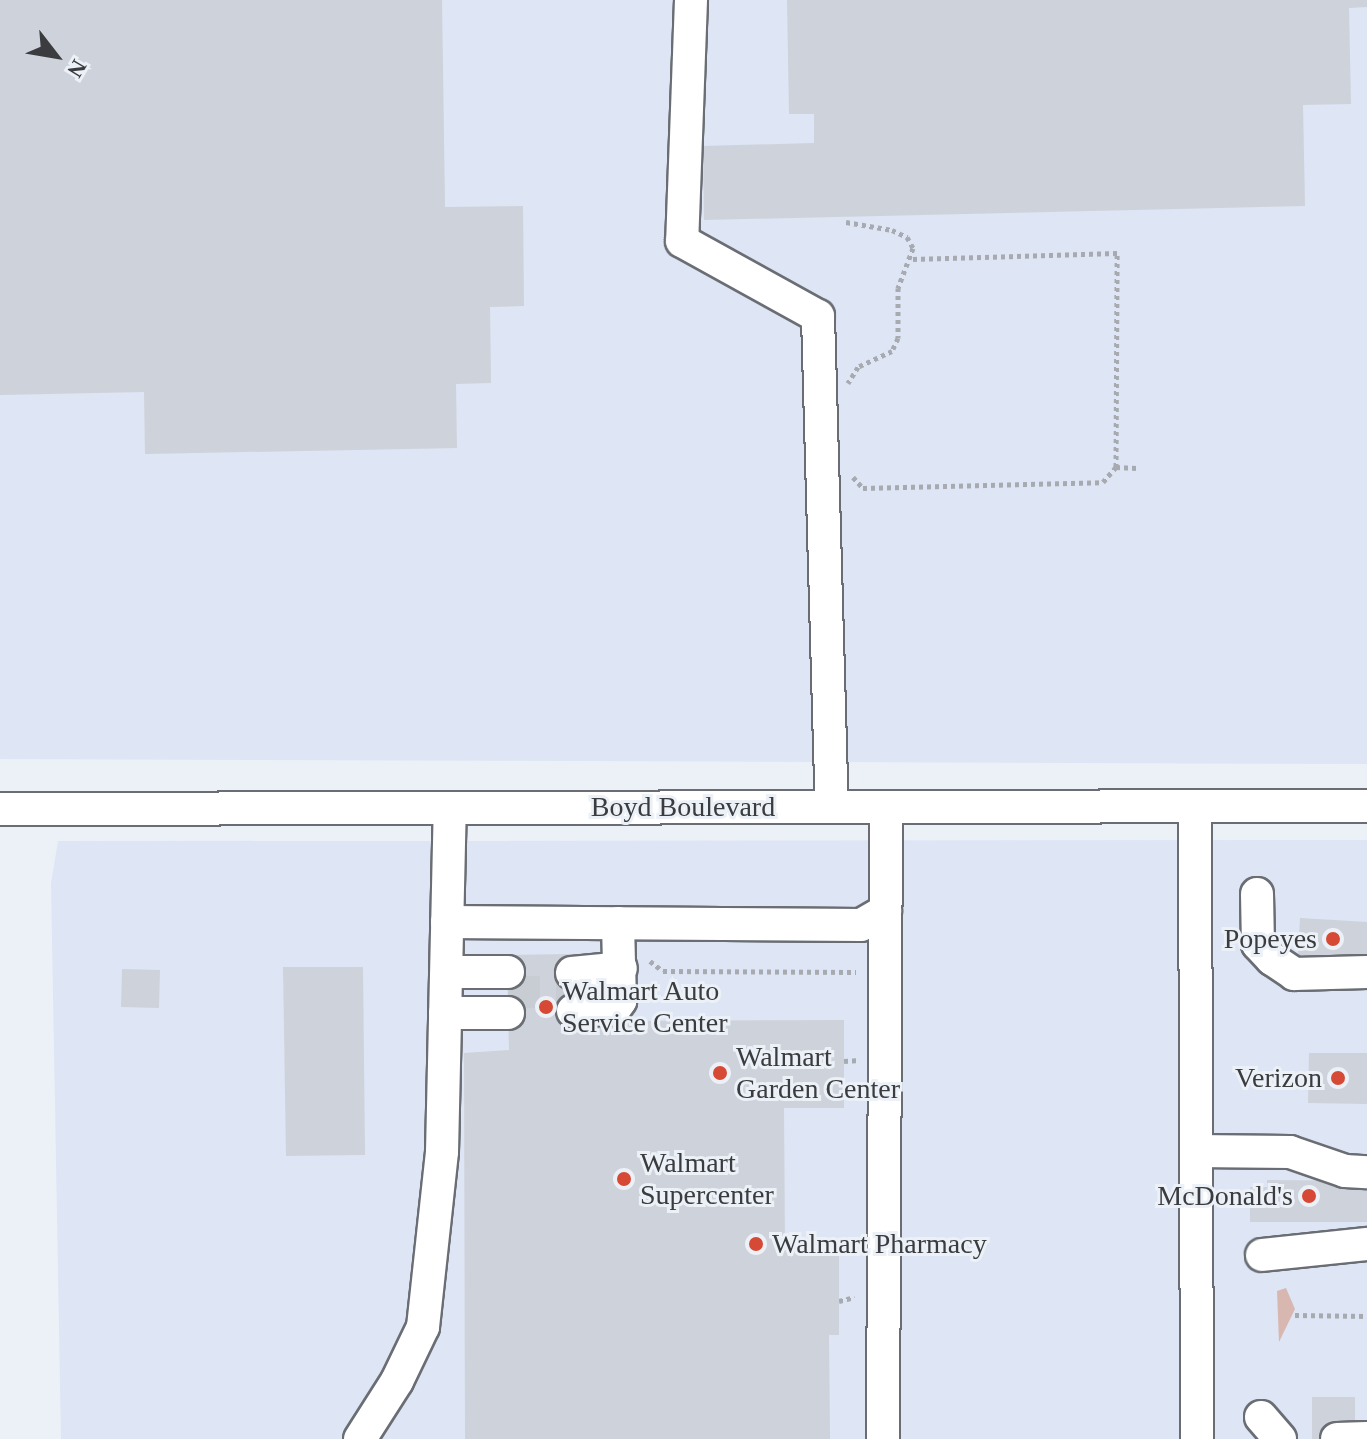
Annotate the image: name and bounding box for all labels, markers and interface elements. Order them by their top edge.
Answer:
north arrow [16,16,96,96]
text: N [62,55,92,82]
street label: Boyd Boulevard [591,790,775,824]
place label: Popeyes [1224,922,1317,956]
marker: Popeyes [1324,930,1342,948]
place label: Walmart Auto Service Center [562,974,728,1040]
marker: Walmart Auto Service Center [537,998,555,1016]
place label: Walmart Garden Center [736,1040,900,1106]
place label: Verizon [1235,1061,1322,1095]
marker: Walmart Garden Center [711,1064,729,1082]
marker: Verizon [1329,1069,1347,1087]
place label: Walmart Supercenter [640,1146,774,1212]
marker: Walmart Supercenter [615,1170,633,1188]
place label: McDonald's [1157,1179,1293,1213]
marker: McDonald's [1300,1187,1318,1205]
place label: Walmart Pharmacy [772,1227,987,1261]
marker: Walmart Pharmacy [747,1235,765,1253]

